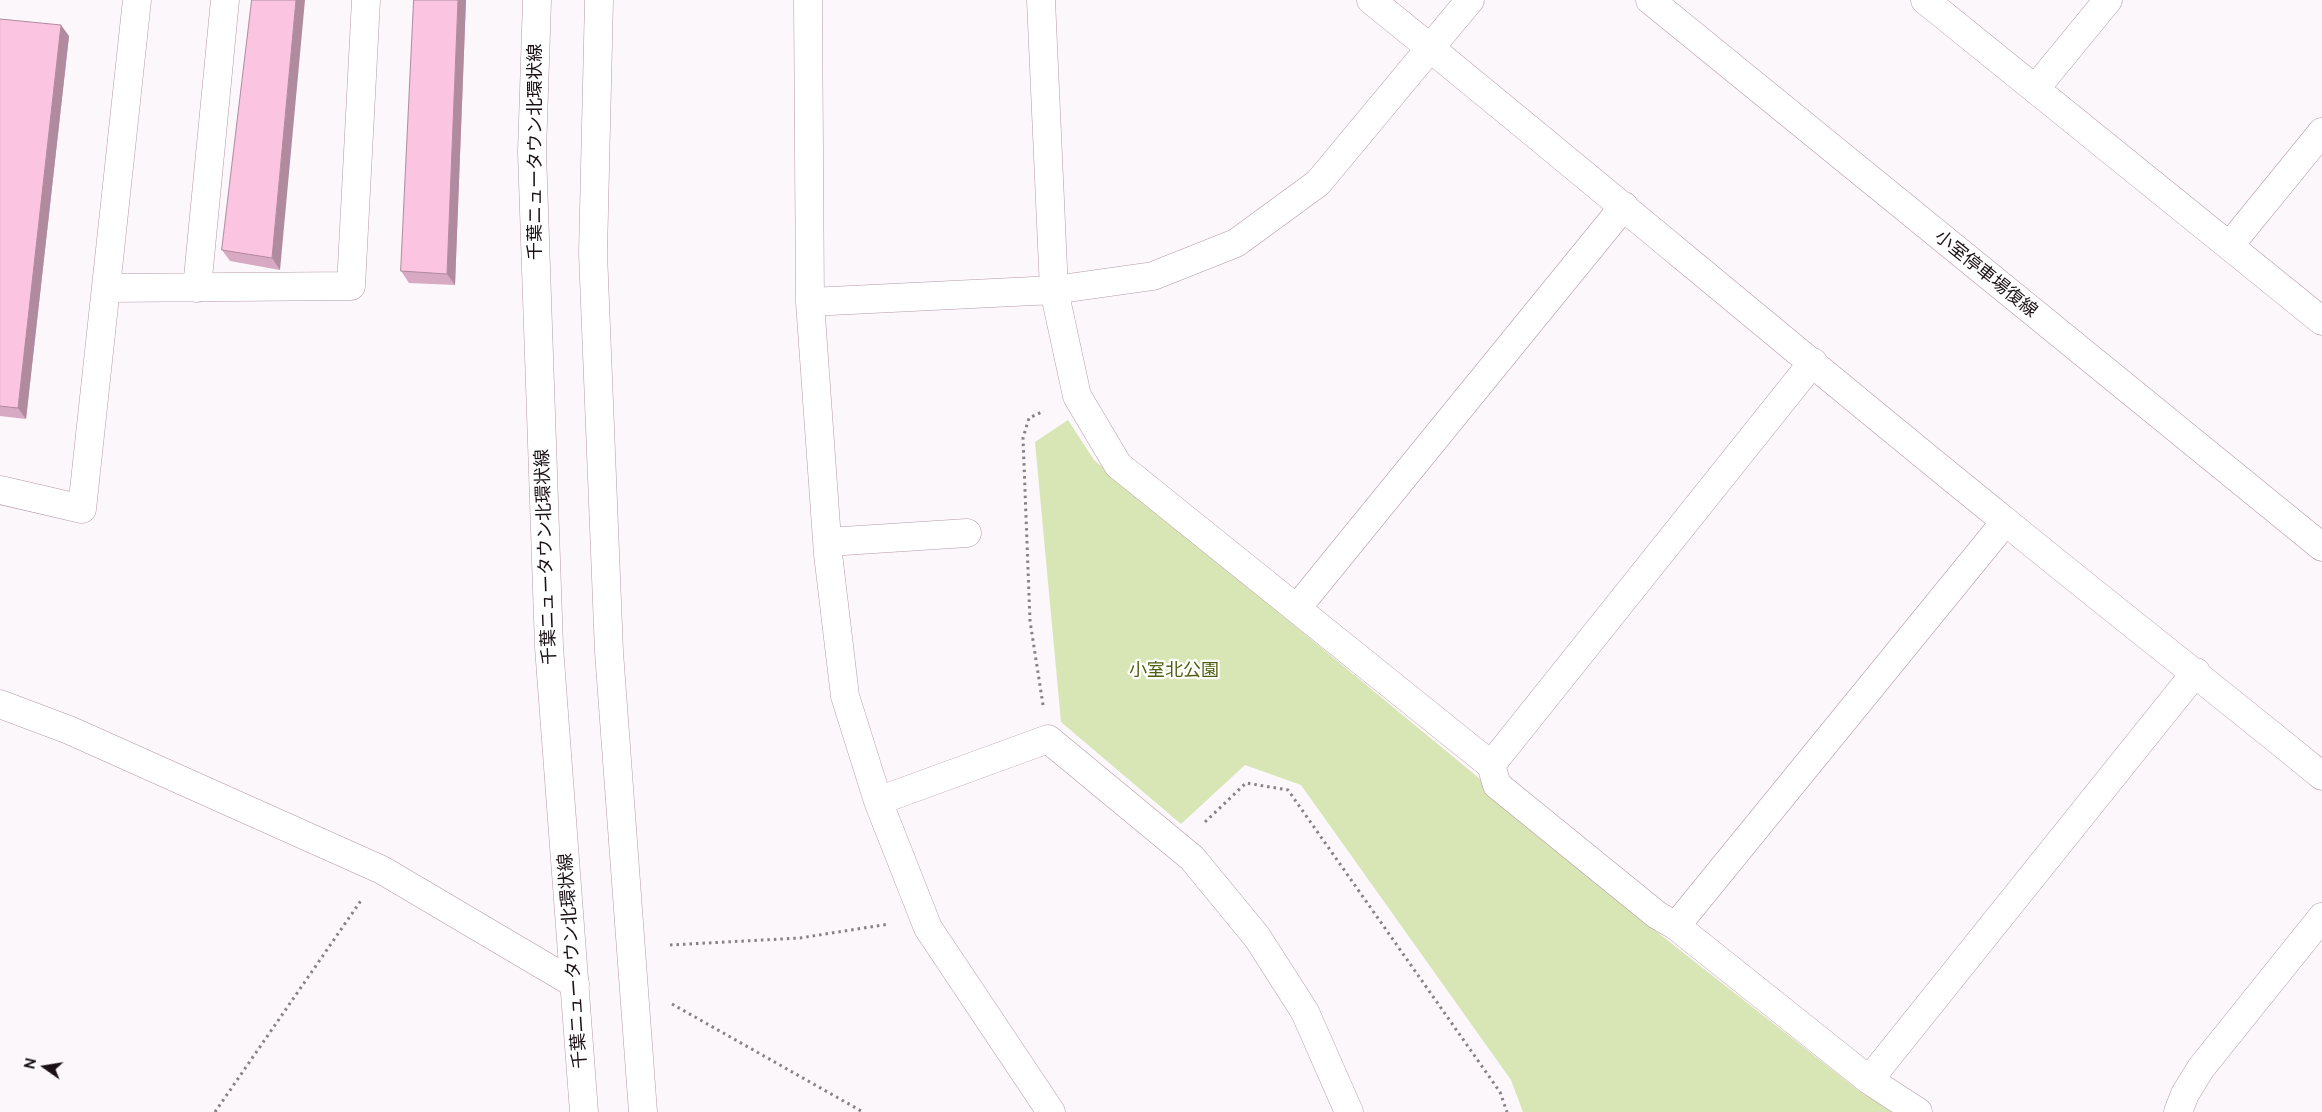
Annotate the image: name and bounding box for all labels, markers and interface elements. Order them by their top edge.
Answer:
street label: 千葉ニュータウン北環状線 [525,44,547,260]
street label: 小室停車場復線 [1930,226,2042,322]
street label: 千葉ニュータウン北環状線 [531,449,561,665]
park label: 小室北公園 [1129,660,1219,682]
street label: 千葉ニュータウン北環状線 [555,853,591,1069]
north arrow [20,1042,70,1092]
text: N [21,1057,39,1071]

